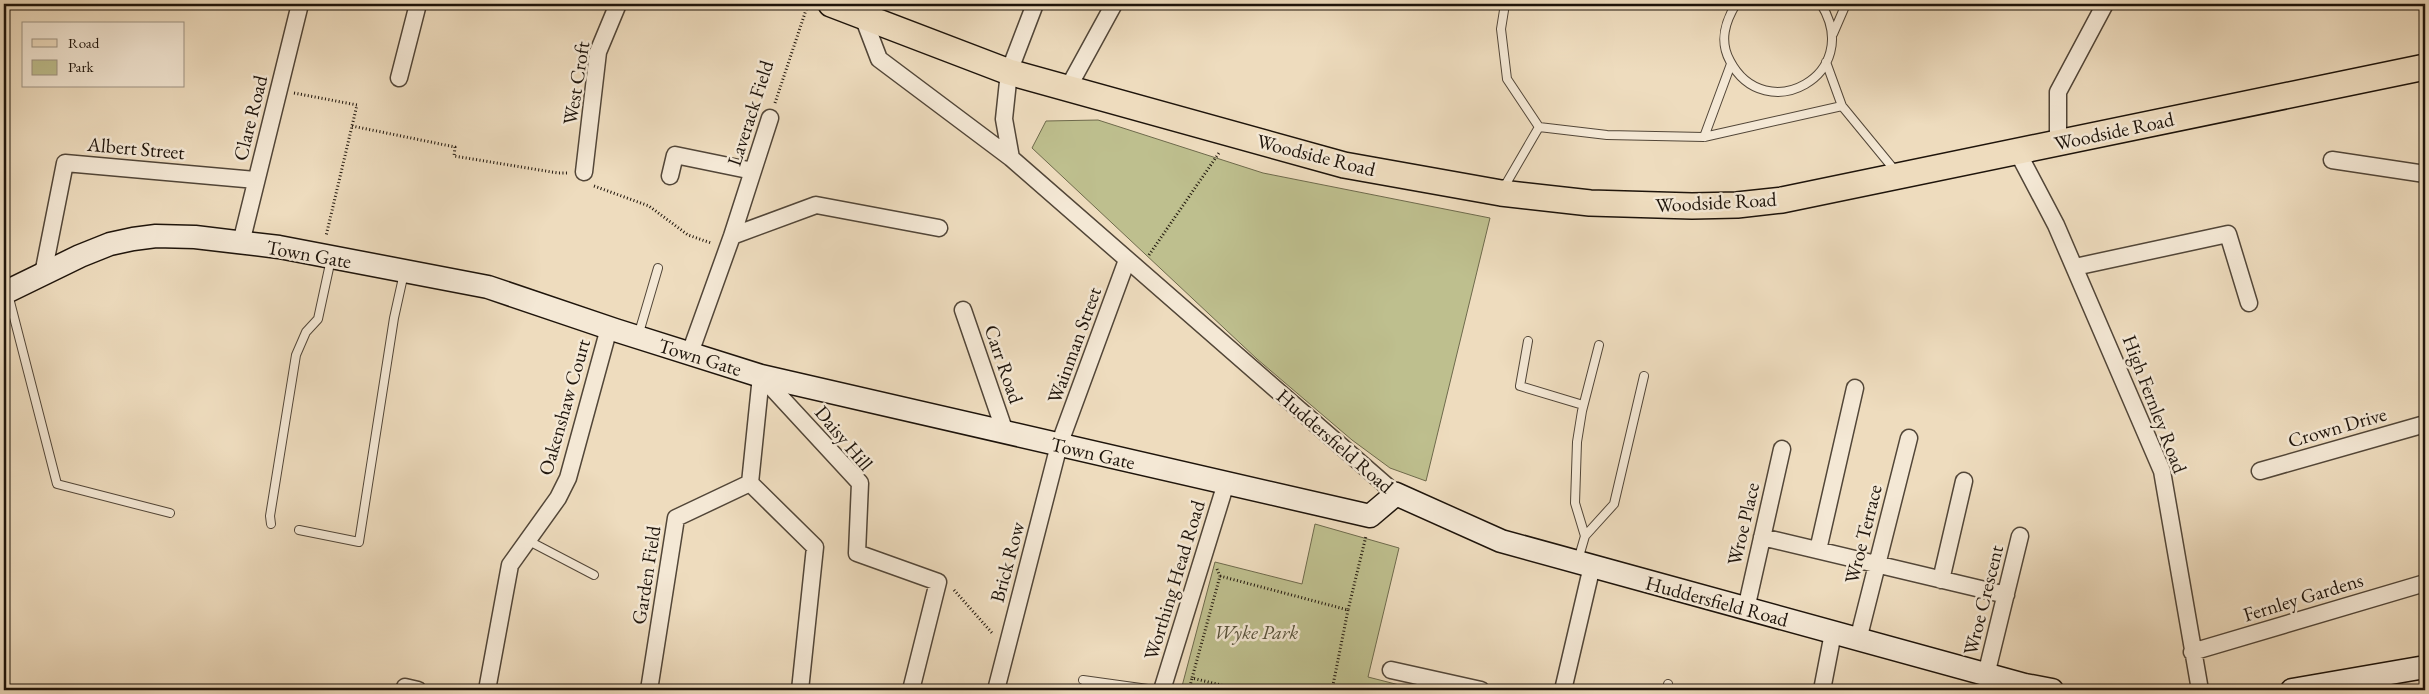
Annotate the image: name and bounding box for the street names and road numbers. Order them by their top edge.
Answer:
street label: West Croft [557,39,596,127]
street label: Laverack Field [721,56,780,169]
street label: Clare Road [227,72,273,164]
street label: Woodside Road [2052,105,2177,156]
street label: Woodside Road [1254,128,1379,183]
street label: Albert Street [85,131,186,165]
street label: Woodside Road [1655,186,1778,218]
street label: Town Gate [264,234,354,274]
street label: Wainman Street [1041,283,1107,407]
street label: Carr Road [978,321,1030,408]
street label: High Fernley Road [2117,331,2194,478]
street label: Town Gate [655,332,745,382]
street label: Oakenshaw Court [532,335,596,478]
street label: Huddersfield Road [1271,383,1400,500]
street label: Daisy Hill [809,400,879,476]
street label: Crown Drive [2285,400,2390,453]
street label: Town Gate [1048,431,1138,475]
street label: Wroe Place [1721,480,1765,568]
street label: Wroe Terrace [1838,482,1888,586]
street label: Worthing Head Road [1137,496,1211,663]
street label: Brick Row [984,519,1030,605]
street label: Garden Field [625,523,667,626]
street label: Wroe Crescent [1957,542,2009,658]
street label: Fernley Gardens [2240,566,2366,628]
street label: Huddersfield Road [1643,569,1792,633]

